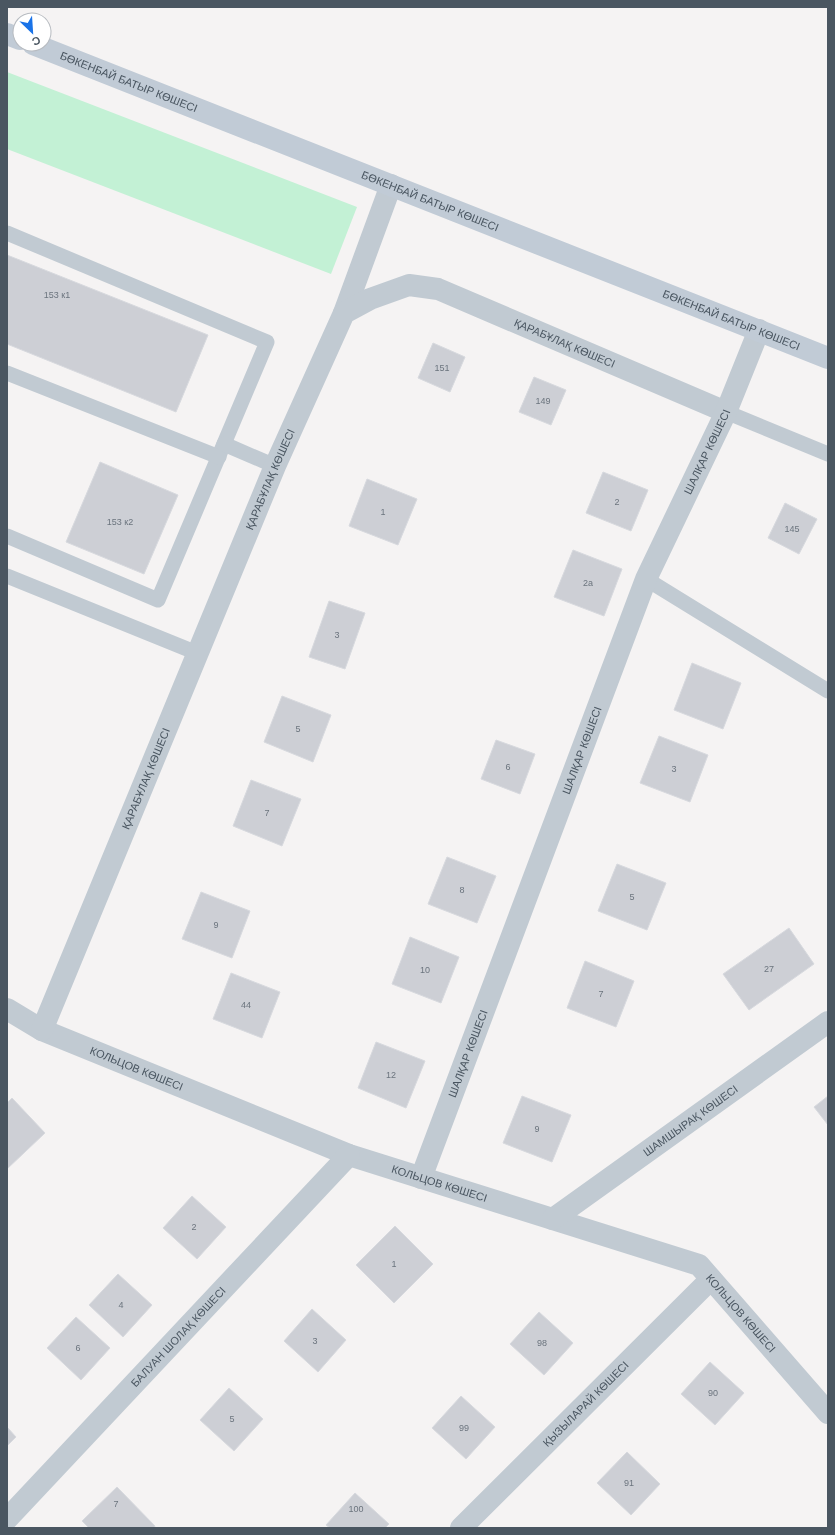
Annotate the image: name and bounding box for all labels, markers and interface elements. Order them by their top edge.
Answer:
north arrow [12,12,52,52]
text: С [30,34,42,48]
street label: БӨКЕНБАЙ БАТЫР КӨШЕСІ [58,49,199,114]
street label: БӨКЕНБАЙ БАТЫР КӨШЕСІ [360,168,501,233]
street label: БӨКЕНБАЙ БАТЫР КӨШЕСІ [661,287,802,352]
house number: 153 к1 [44,290,70,300]
street label: ҚАРАБҰЛАҚ КӨШЕСІ [512,316,617,370]
house number: 151 [434,363,450,373]
house number: 149 [535,396,551,406]
street label: ШАЛҚАР КӨШЕСІ [682,408,732,496]
street label: ҚАРАБҰЛАҚ КӨШЕСІ [243,427,297,532]
house number: 2 [614,497,620,507]
house number: 1 [380,507,386,517]
house number: 153 к2 [107,517,133,527]
house number: 145 [784,524,800,534]
house number: 2а [583,578,593,588]
house number: 3 [334,630,340,640]
street label: ШАЛҚАР КӨШЕСІ [560,705,604,796]
house number: 5 [295,724,301,734]
street label: ҚАРАБҰЛАҚ КӨШЕСІ [120,726,172,831]
house number: 6 [505,762,511,772]
house number: 3 [671,764,677,774]
house number: 7 [264,808,270,818]
house number: 8 [459,885,465,895]
house number: 5 [629,892,635,902]
house number: 9 [213,920,219,930]
house number: 27 [764,964,774,974]
house number: 10 [420,965,430,975]
house number: 7 [598,989,604,999]
house number: 44 [241,1000,251,1010]
street label: ШАЛҚАР КӨШЕСІ [446,1008,490,1099]
street label: КОЛЬЦОВ КӨШЕСІ [88,1044,185,1093]
house number: 12 [386,1070,396,1080]
street label: ШАМШЫРАҚ КӨШЕСІ [641,1083,740,1158]
house number: 9 [534,1124,540,1134]
street label: КОЛЬЦОВ КӨШЕСІ [390,1163,489,1204]
house number: 2 [191,1222,197,1232]
house number: 1 [391,1259,397,1269]
street label: КОЛЬЦОВ КӨШЕСІ [704,1272,778,1355]
street label: БАЛУАН ШОЛАҚ КӨШЕСІ [128,1284,228,1389]
house number: 4 [118,1300,124,1310]
house number: 3 [312,1336,318,1346]
house number: 98 [537,1338,547,1348]
house number: 6 [75,1343,81,1353]
street label: ҚЫЗЫЛАРАЙ КӨШЕСІ [541,1359,631,1449]
house number: 90 [708,1388,718,1398]
house number: 5 [229,1414,235,1424]
house number: 99 [459,1423,469,1433]
house number: 91 [624,1478,634,1488]
house number: 7 [113,1499,119,1509]
house number: 100 [348,1504,364,1514]

